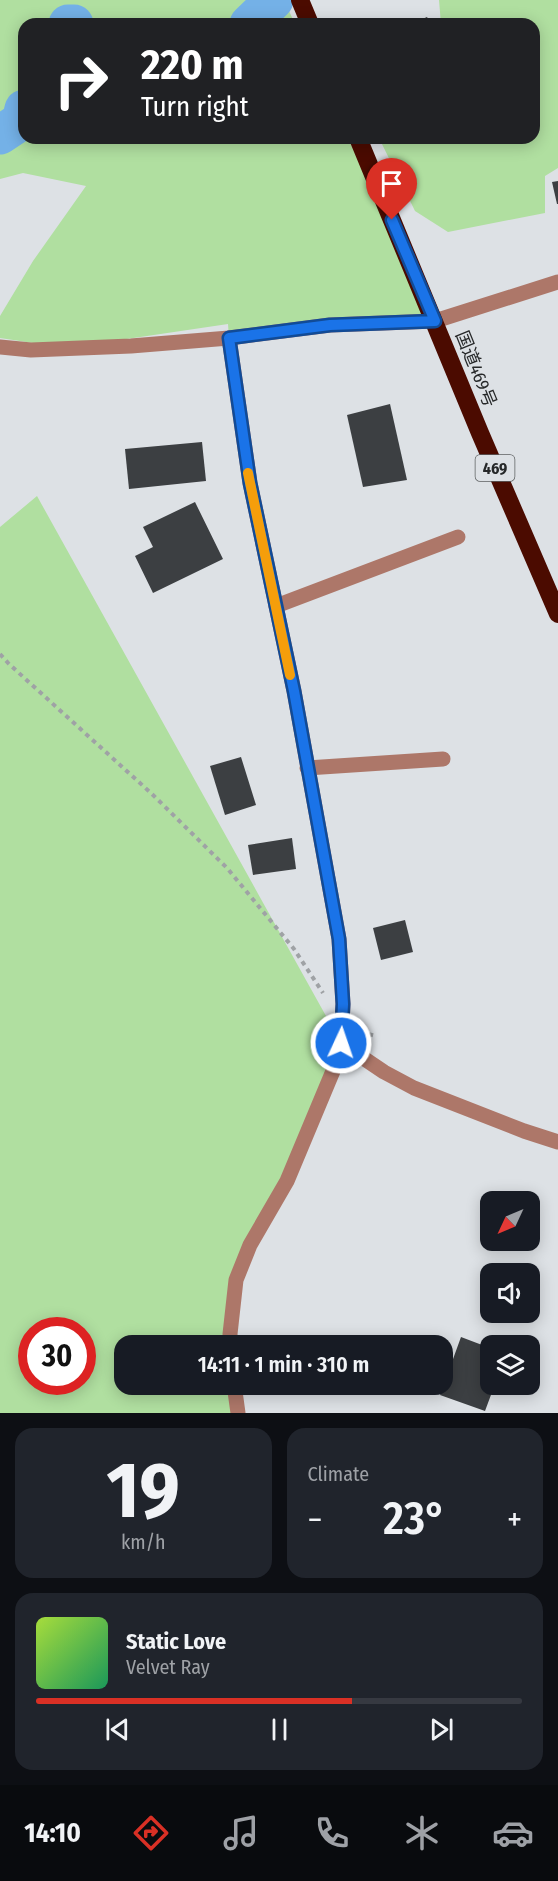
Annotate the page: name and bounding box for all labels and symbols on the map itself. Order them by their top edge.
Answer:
pin [366,158,417,220]
street label: 国道469号 [451,328,501,410]
road number: 469 [476,455,514,481]
position arrow [309,1011,373,1075]
north arrow [480,1191,540,1251]
speed limit sign: 30 [18,1317,96,1395]

